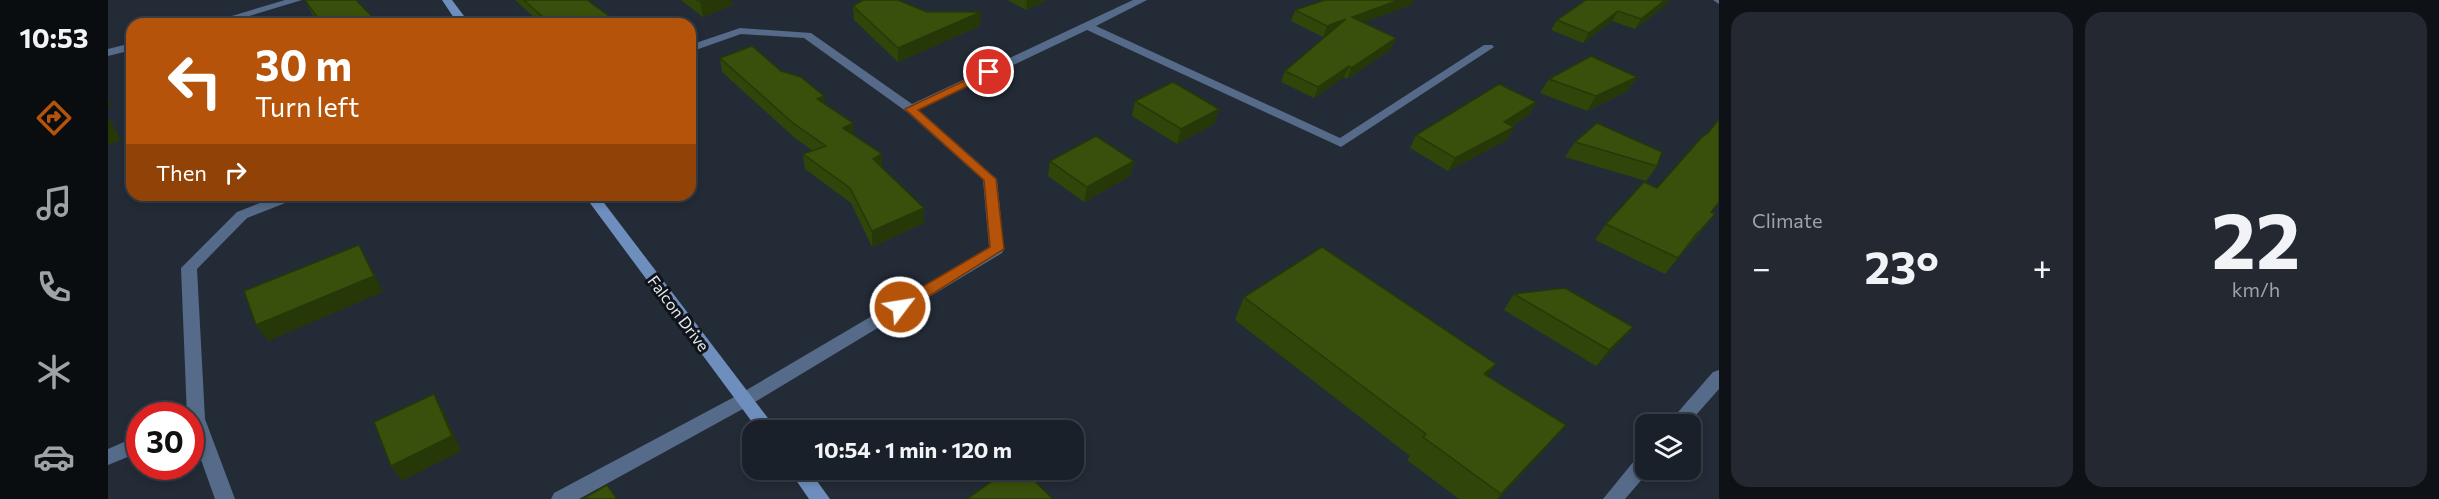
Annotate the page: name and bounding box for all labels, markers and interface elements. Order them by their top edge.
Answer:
text: 10:53 [20,21,88,54]
text: 30 m [255,38,352,90]
icon: left [156,42,234,120]
pin [963,46,1014,97]
icon: arrive [972,55,1005,88]
text: Turn left [255,90,359,123]
icon: directions [33,97,75,139]
icon: right [219,156,252,189]
text: Then [156,159,207,186]
icon: music [33,182,75,224]
text: 22 [2212,190,2300,285]
text: Climate [1752,208,1822,232]
text: 23° [1865,238,1939,293]
text: − [1752,246,1771,287]
text: + [2033,246,2052,287]
icon: phone [33,266,75,308]
street label: Falcon Drive [644,271,714,355]
position arrow [868,275,932,339]
text: km/h [2232,277,2280,301]
icon: climate [33,351,75,393]
speed limit sign: 30 [126,402,204,480]
map controls [1635,414,1701,480]
button: layers [1635,414,1701,480]
icon: car [33,436,75,478]
text: 10:54 · 1 min · 120 m [814,436,1012,463]

